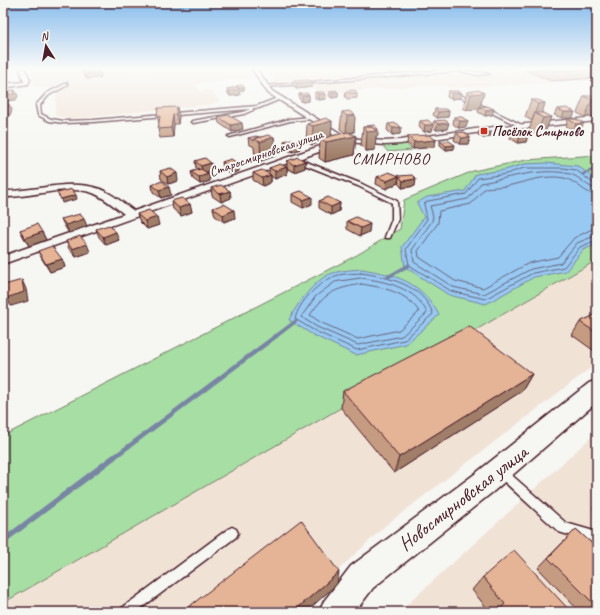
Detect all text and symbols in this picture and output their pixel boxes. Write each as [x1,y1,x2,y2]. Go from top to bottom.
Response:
north arrow [26,26,66,66]
text: N [39,28,51,44]
place label: Посёлок Смирново [492,123,584,140]
street label: Старосмирновская улица [207,125,326,180]
marker: Посёлок Смирново [479,126,489,136]
district label: СМИРНОВО [352,149,431,169]
street label: Новосмирновская улица [393,439,534,556]

